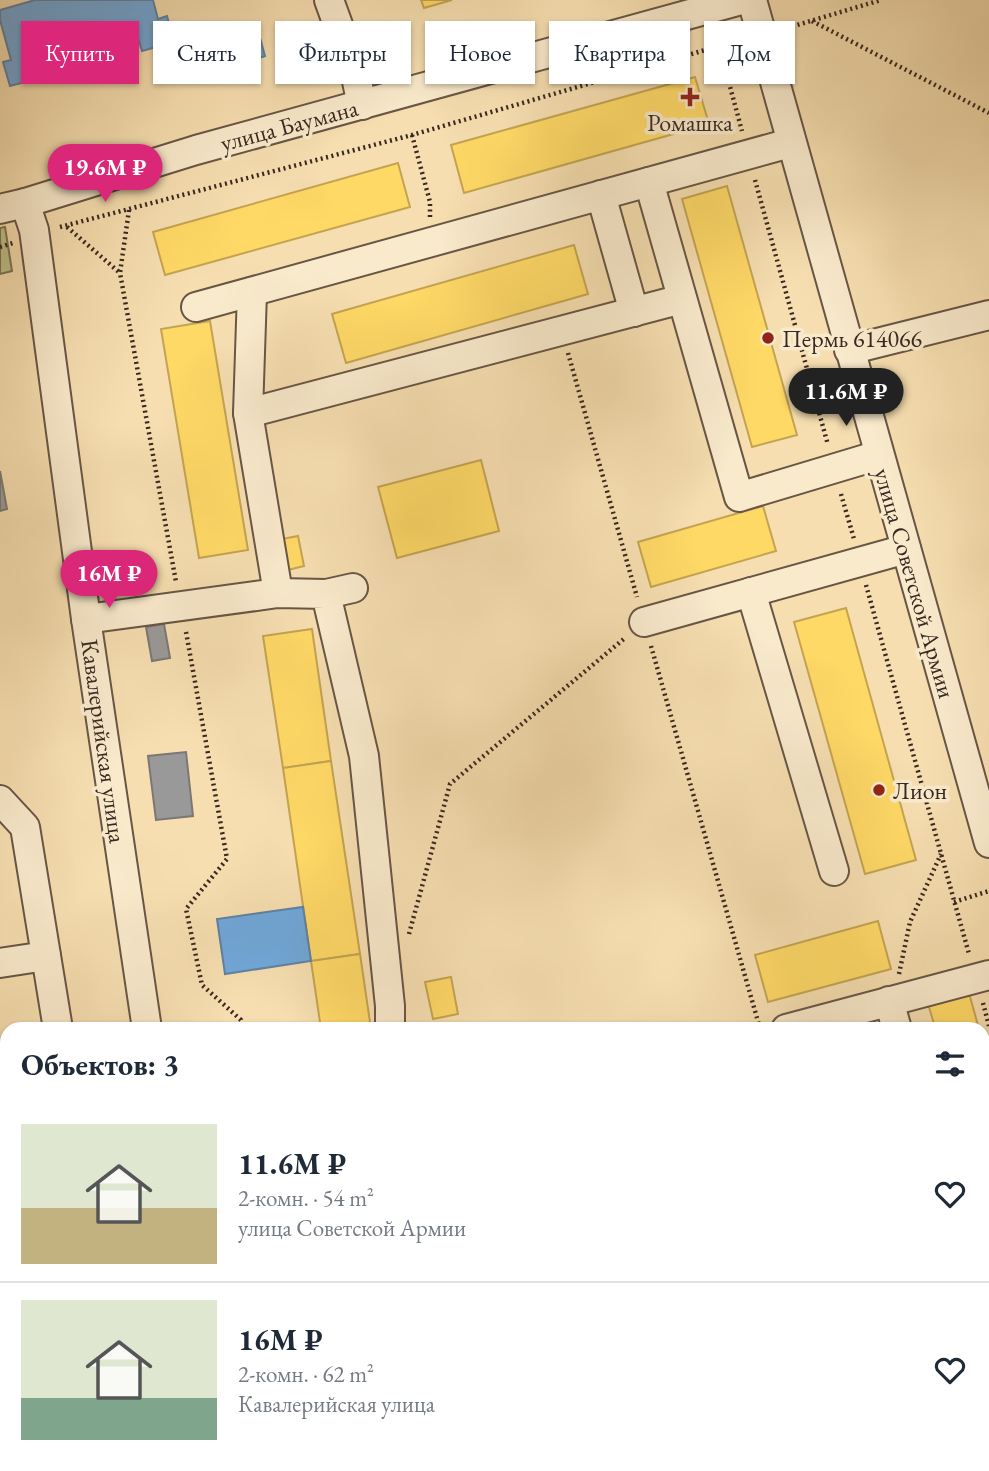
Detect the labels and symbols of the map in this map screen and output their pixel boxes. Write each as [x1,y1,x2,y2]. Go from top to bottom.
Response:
marker: Ромашка [682,89,698,105]
street label: улица Баумана [217,92,362,158]
place label: Ромашка [647,107,733,138]
pin: 19.6M ₽ [40,144,170,204]
place label: Пермь 614066 [782,323,922,354]
marker: Пермь 614066 [760,330,776,346]
pin: 11.6M ₽ [781,368,911,428]
street label: улица Советской Армии [867,464,963,702]
pin: 16M ₽ [60,550,158,610]
street label: Кавалерийская улица [74,637,134,845]
place label: Лион [893,775,947,806]
marker: Лион [871,782,887,798]

